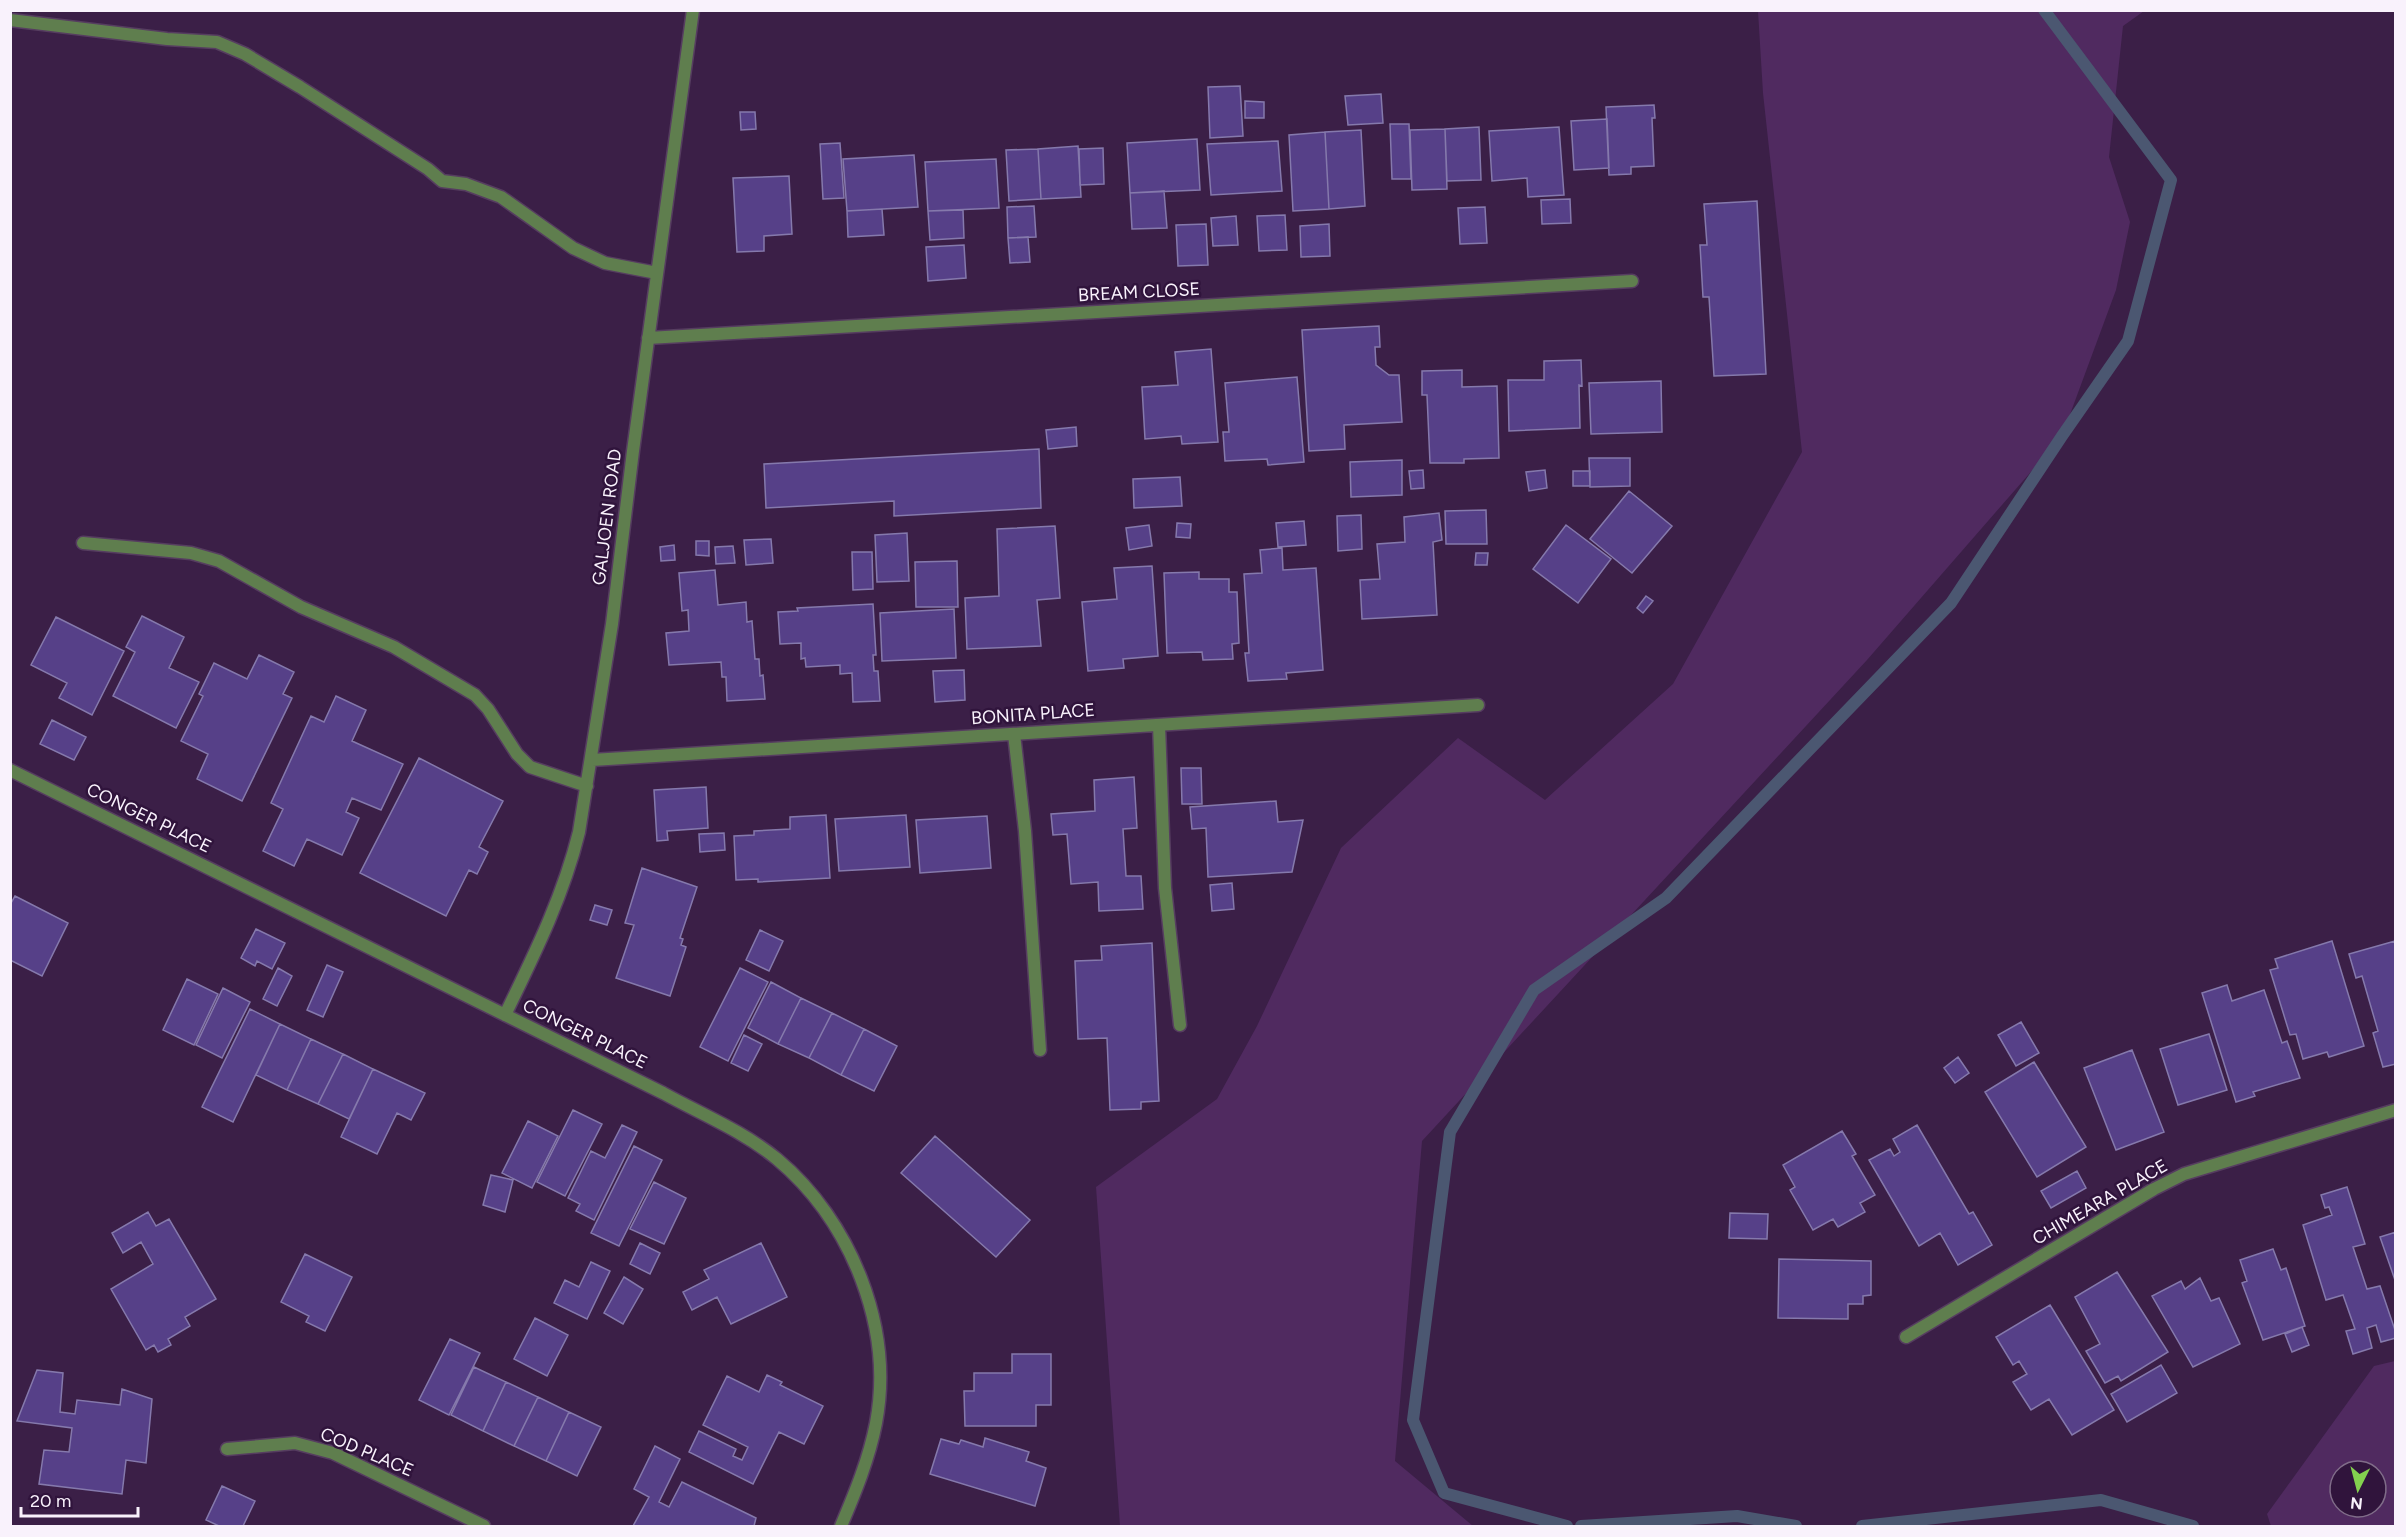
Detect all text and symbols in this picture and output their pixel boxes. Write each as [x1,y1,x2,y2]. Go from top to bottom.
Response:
street label: BREAM CLOSE [1077,278,1201,306]
street label: GALJOEN ROAD [588,448,626,586]
street label: BONITA PLACE [970,699,1096,729]
street label: CONGER PLACE [83,778,215,858]
street label: CONGER PLACE [519,994,651,1074]
street label: CHIMEARA PLACE [2028,1154,2172,1250]
street label: COD PLACE [317,1423,417,1481]
north arrow [2328,1459,2388,1519]
scale bar [21,1480,138,1518]
text: 20 m [30,1490,71,1512]
text: N [2349,1493,2364,1514]

